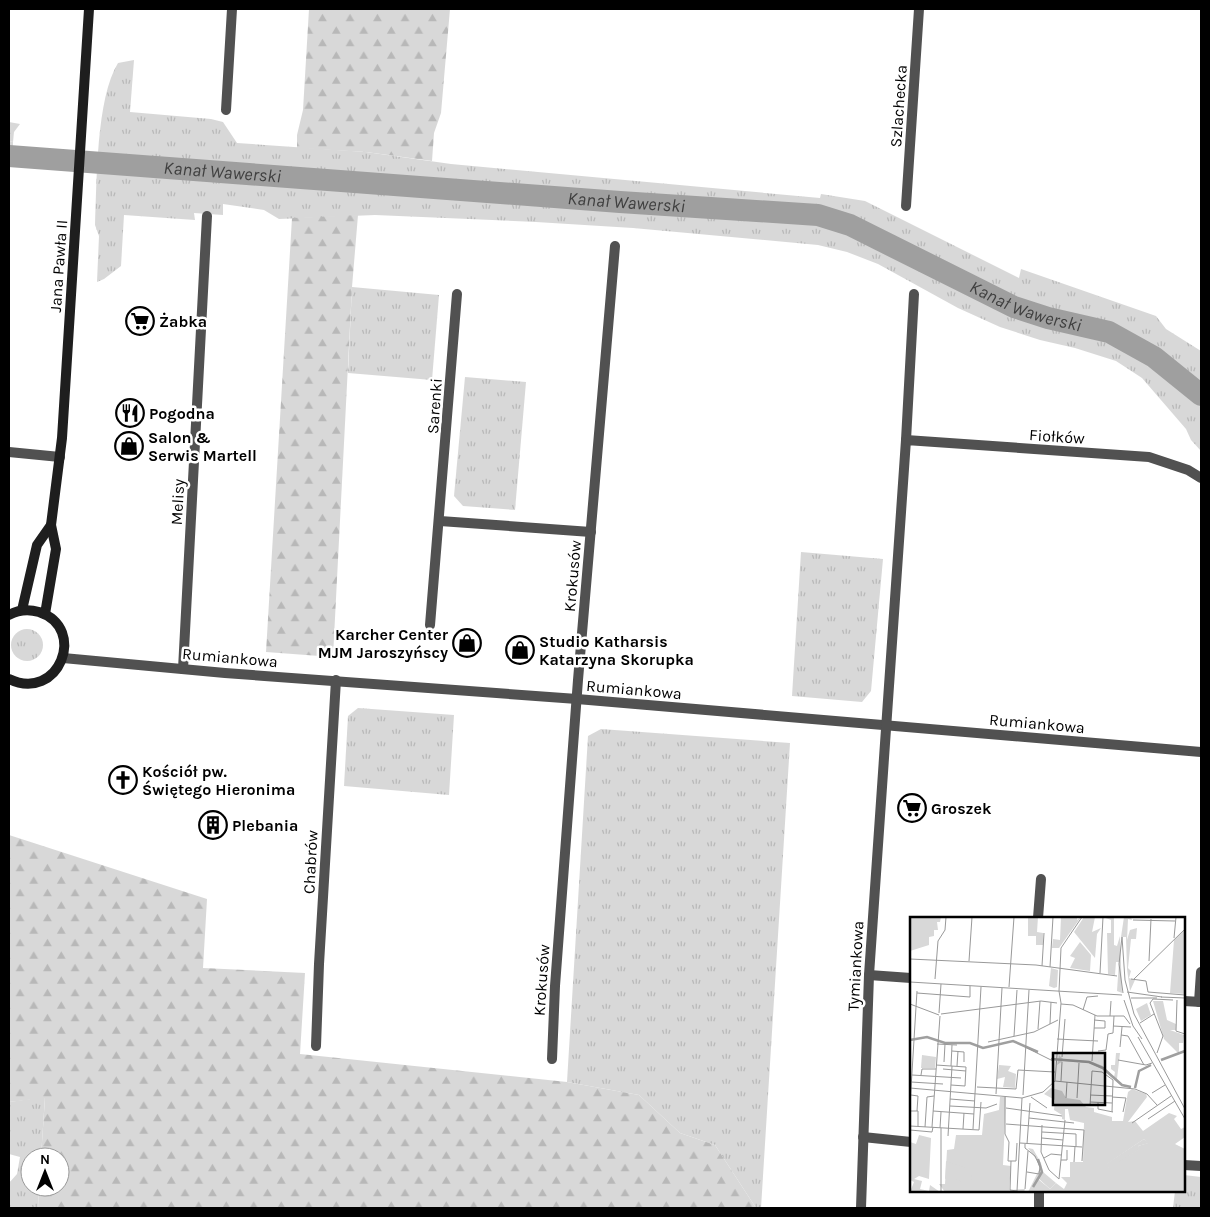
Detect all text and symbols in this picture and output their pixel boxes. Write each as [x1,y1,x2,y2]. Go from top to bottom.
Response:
street label: Szlachecka [886,64,911,148]
water label: Kanał Wawerski [163,157,282,187]
water label: Kanał Wawerski [567,187,686,217]
street label: Jana Pawła II [46,219,71,313]
water label: Kanał Wawerski [966,276,1084,336]
supermarket icon: Żabka [125,306,155,336]
place label: Żabka [159,312,207,331]
street label: Sarenki [423,377,446,435]
restaurant icon: Pogodna [115,398,145,428]
place label: Pogodna [149,404,215,423]
street label: Fiołków [1029,425,1086,448]
place label: Salon & Serwis Martell [148,428,257,465]
shop icon: Salon & Serwis Martell [114,431,144,461]
street label: Melisy [167,478,188,526]
street label: Krokusów [560,539,585,613]
place label: Karcher Center MJM Jaroszyńscy [318,625,449,662]
shop icon: Karcher Center MJM Jaroszyńscy [452,628,482,658]
place label: Studio Katharsis Katarzyna Skorupka [539,632,694,669]
shop icon: Studio Katharsis Katarzyna Skorupka [505,635,535,665]
street label: Rumiankowa [181,644,279,671]
street label: Rumiankowa [585,676,683,703]
street label: Rumiankowa [988,710,1086,737]
place label: Kościół pw. Świętego Hieronima [142,762,295,799]
church icon: Kościół pw. Świętego Hieronima [108,765,138,795]
supermarket icon: Groszek [897,793,927,823]
place label: Groszek [931,799,992,818]
building icon: Plebania [198,810,228,840]
place label: Plebania [232,816,298,835]
street label: Chabrów [299,829,322,894]
inset map [910,917,1185,1192]
street label: Tymiankowa [844,920,867,1012]
street label: Krokusów [530,943,554,1016]
north arrow [20,1147,70,1197]
text: N [40,1151,50,1168]

